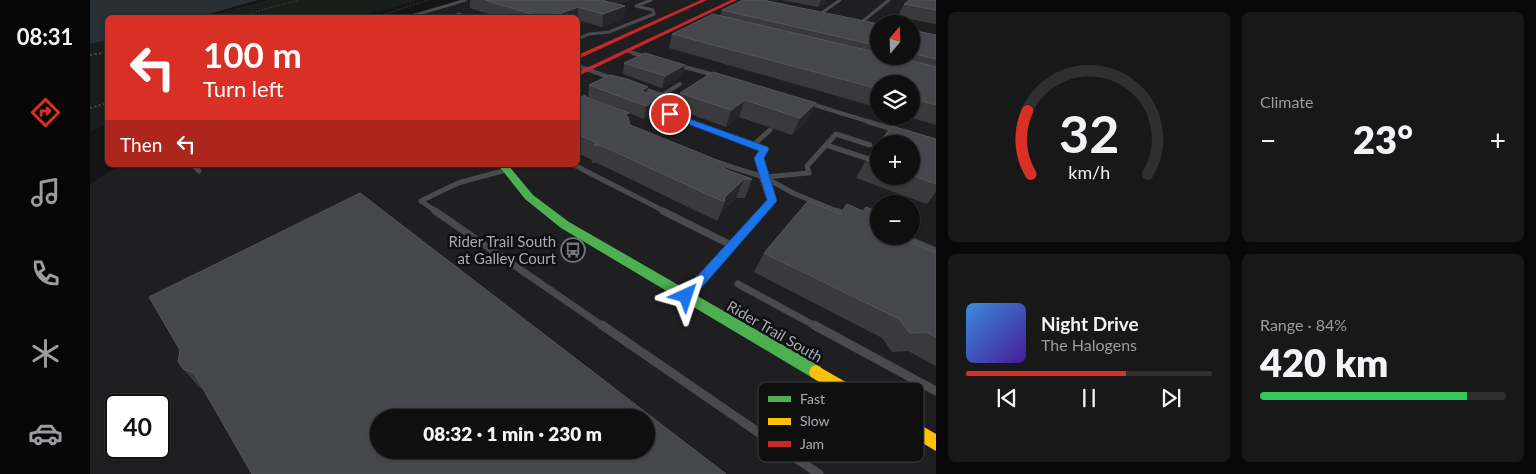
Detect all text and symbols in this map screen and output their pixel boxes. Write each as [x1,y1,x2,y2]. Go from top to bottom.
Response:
north arrow [870,15,920,65]
map controls [870,15,920,245]
text: 08:31 [17,23,73,50]
text: 100 m [203,33,302,75]
icon: left [120,35,185,100]
text: Turn left [203,75,284,102]
button: layers [870,75,920,125]
text: Climate [1260,92,1313,111]
pin [649,93,691,135]
icon: directions [28,95,63,130]
icon: arrive [656,100,684,128]
text: 32 [1059,102,1119,164]
text: 23° [1353,116,1413,162]
text: − [1260,123,1276,157]
text: + [1490,123,1506,157]
icon: left [172,130,200,158]
text: Then [120,133,162,156]
button: + [870,135,920,185]
text: km/h [1068,161,1110,183]
icon: music [28,175,63,210]
button: − [870,195,920,245]
place label: Rider Trail South at Galley Court [449,232,557,267]
bus stop icon: Rider Trail South at Galley Court [560,237,586,263]
icon: phone [28,256,63,291]
position arrow [659,269,711,321]
street label: Rider Trail South [724,296,826,366]
text: Night Drive [1041,312,1139,335]
text: Range · 84% [1260,315,1347,334]
text: The Halogens [1041,335,1137,354]
icon: climate [28,336,63,371]
text: 420 km [1260,339,1388,385]
legend [758,382,924,462]
icon: previous [993,384,1021,412]
icon: pause [1075,384,1103,412]
icon: next [1157,384,1185,412]
text: Fast [800,390,825,407]
speed limit sign: 40 [105,394,170,459]
text: Slow [800,412,830,429]
icon: car [28,416,63,451]
text: 08:32 · 1 min · 230 m [423,422,602,445]
text: Jam [800,435,824,452]

